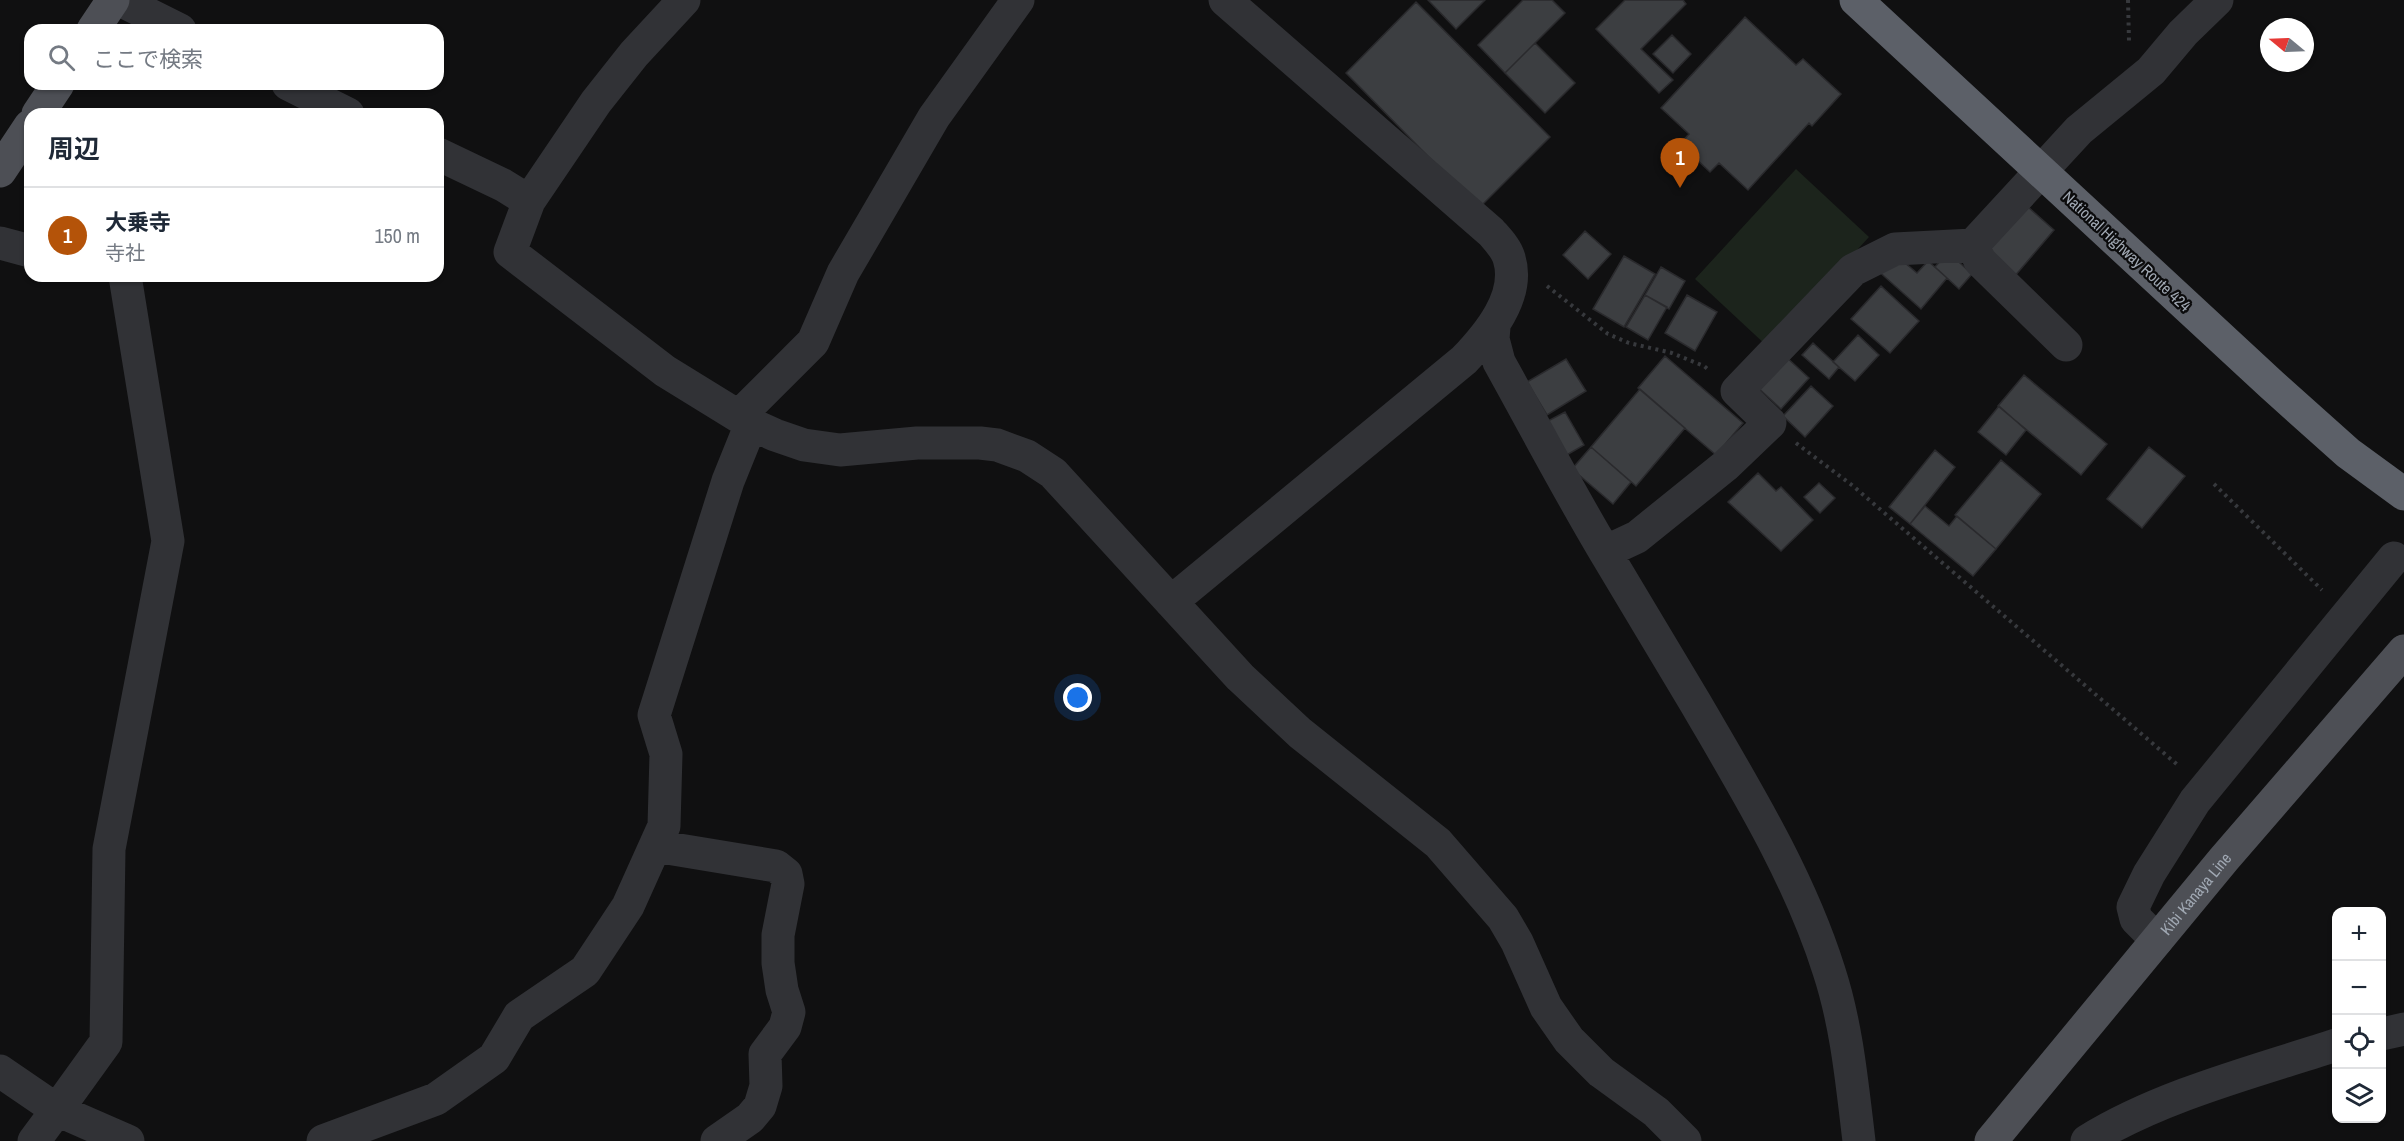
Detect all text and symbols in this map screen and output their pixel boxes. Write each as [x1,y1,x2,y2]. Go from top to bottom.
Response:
north arrow [2260,18,2314,72]
search box [24,24,444,90]
icon: search [45,41,78,74]
text: ここで検索 [93,44,203,74]
text: 周辺 [48,131,100,166]
pin: 1 [1660,138,1700,188]
street label: National Highway Route 424 [2058,186,2196,316]
text: 大乗寺 [105,207,171,237]
text: 1 [63,222,72,249]
text: 150 m [374,222,420,249]
text: 寺社 [105,239,145,266]
your location [1063,683,1092,712]
street label: Kibi Kanaya Line [2155,848,2236,939]
map controls [2332,907,2386,1123]
button: + [2332,907,2386,961]
button: − [2332,961,2386,1015]
button: locate [2332,1015,2386,1069]
button: layers [2332,1069,2386,1123]

